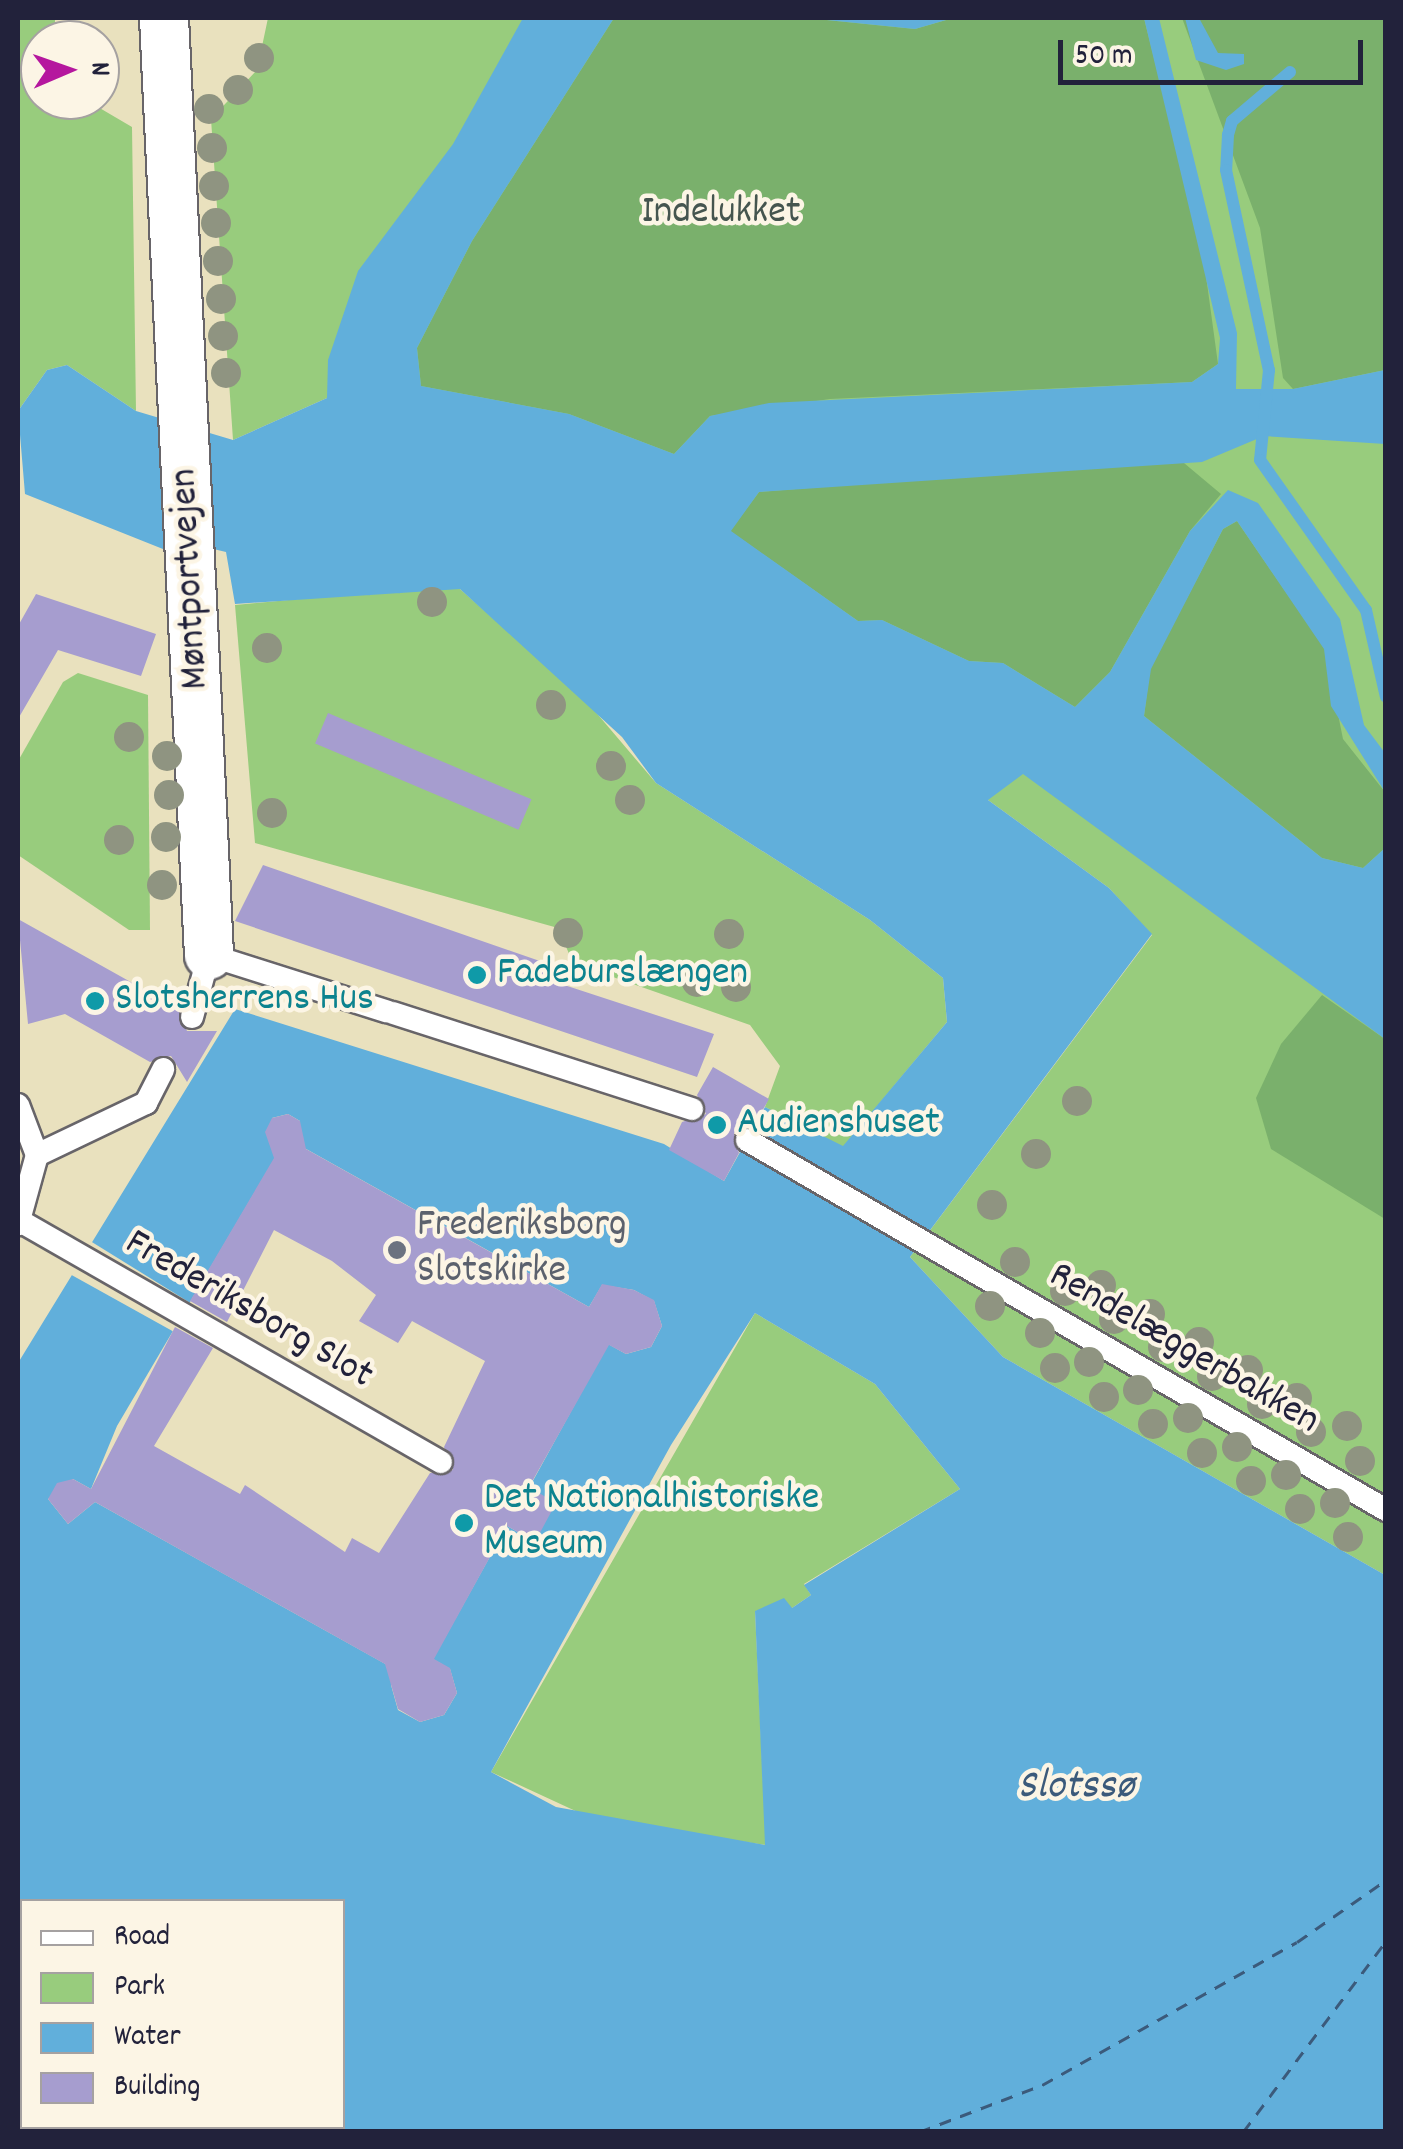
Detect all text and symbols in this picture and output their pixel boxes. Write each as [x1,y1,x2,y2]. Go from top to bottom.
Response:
north arrow [20,20,120,120]
scale bar [1063,20,1368,82]
text: 50 m [1075,36,1133,79]
text: N [78,61,118,77]
park label: Indelukket [641,190,801,238]
street label: Møntportvejen [162,467,222,691]
place label: Fadeburslængen [497,951,748,999]
marker: Fadeburslængen [466,964,488,986]
place label: Slotsherrens Hus [115,977,374,1025]
marker: Slotsherrens Hus [84,990,106,1012]
place label: Audienshuset [737,1101,940,1149]
marker: Audienshuset [706,1114,728,1136]
place label: Frederiksborg Slotskirke [417,1203,627,1297]
street label: Frederiksborg Slot [115,1221,381,1401]
marker: Frederiksborg Slotskirke [386,1239,408,1261]
street label: Rendelæggerbakken [1039,1253,1327,1447]
place label: Det Nationalhistoriske Museum [484,1476,819,1570]
marker: Det Nationalhistoriske Museum [453,1512,475,1534]
water label: Slotssø [1018,1763,1134,1813]
legend [20,1899,345,2129]
text: Road [114,1917,170,1960]
text: Park [114,1967,165,2010]
text: Water [114,2017,181,2060]
text: Building [114,2067,200,2110]

